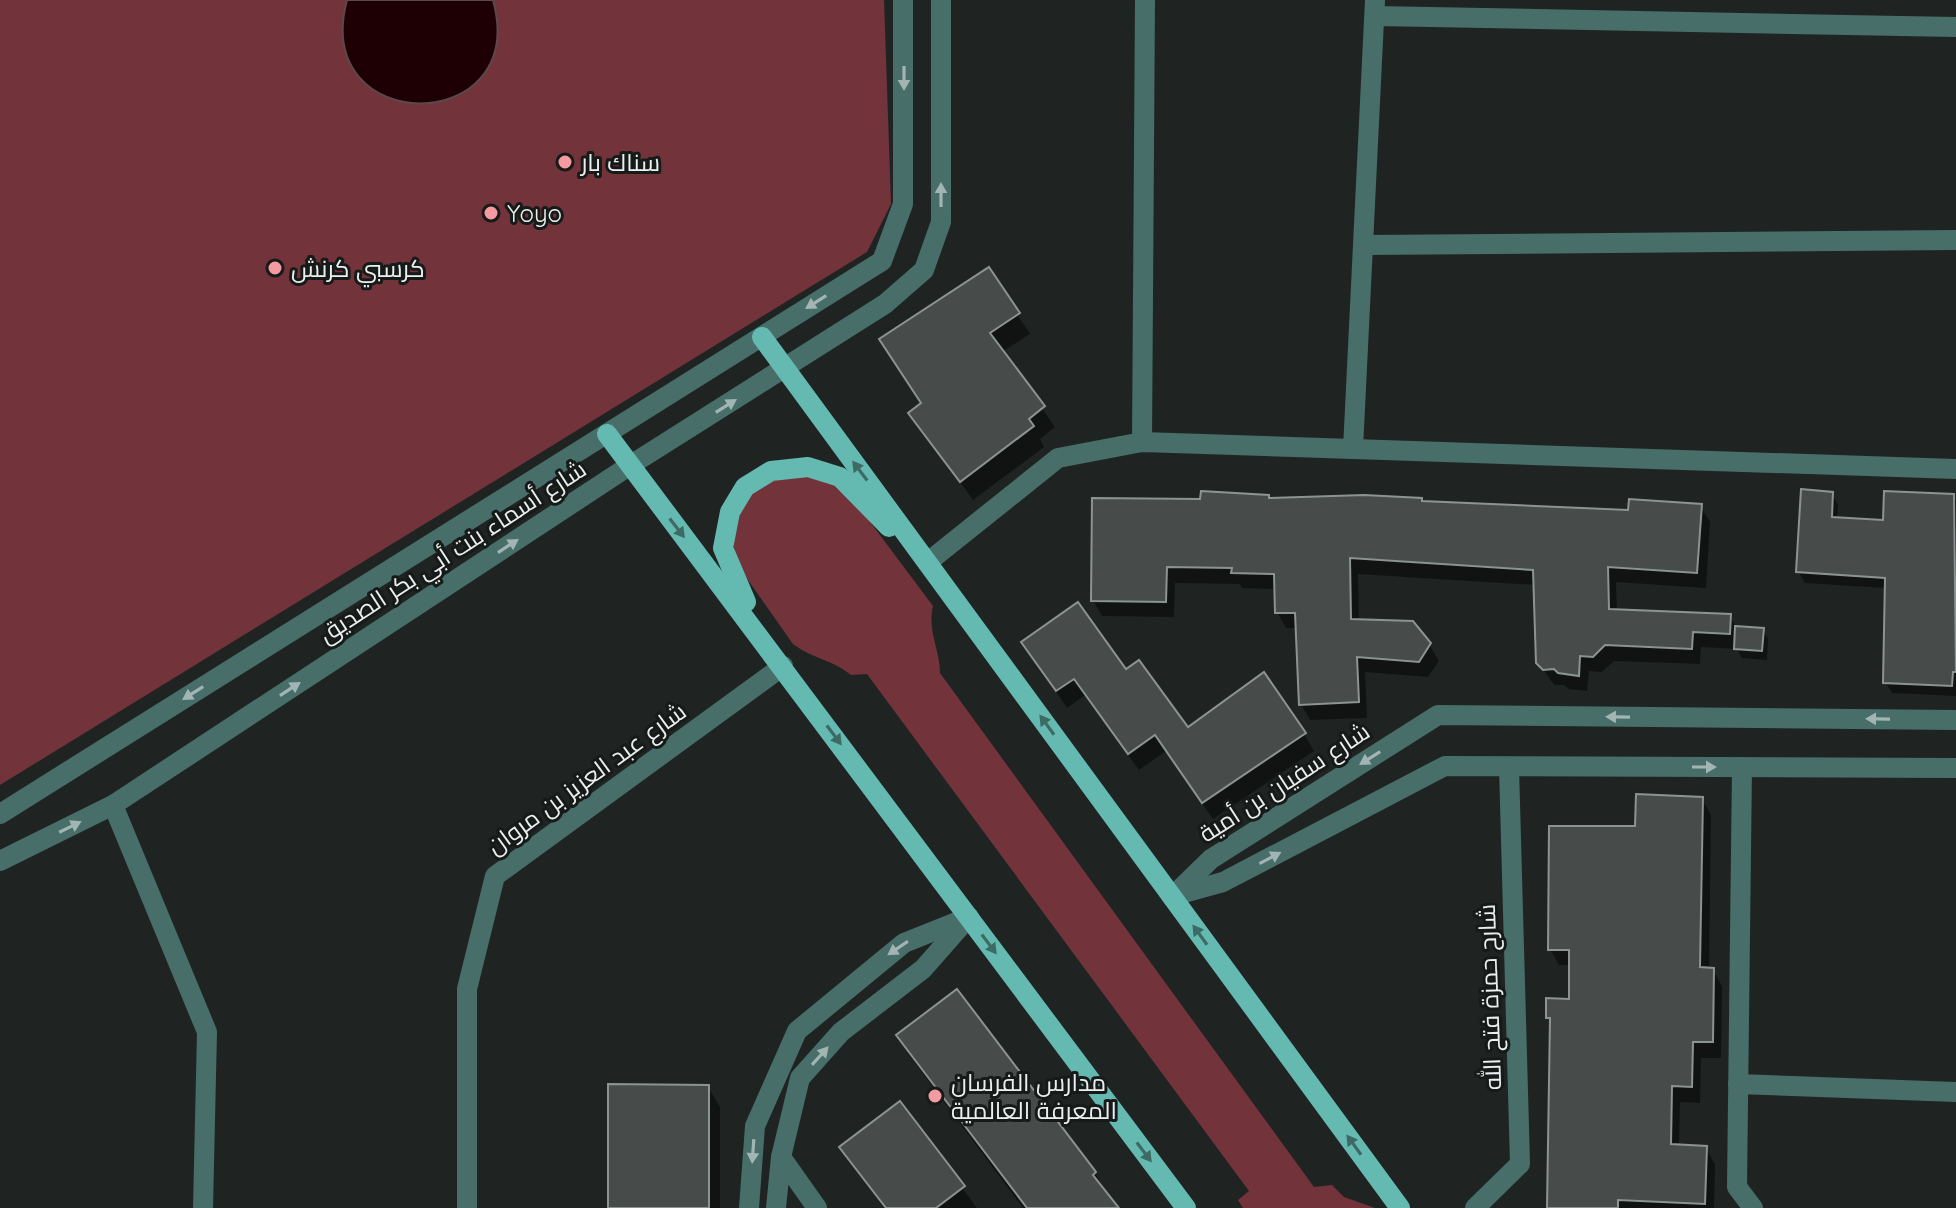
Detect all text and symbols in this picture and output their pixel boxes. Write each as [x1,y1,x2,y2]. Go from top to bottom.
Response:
one-way arrow [897,66,910,91]
place label: سناك بار [579,147,660,177]
marker: سناك بار [556,153,574,171]
one-way arrow [935,182,947,207]
place label: Yoyo [507,198,562,228]
marker: Yoyo [482,204,500,222]
place label: كرسبي كرنش [291,253,425,288]
marker: كرسبي كرنش [266,259,284,277]
one-way arrow [805,295,827,309]
one-way arrow [715,399,737,413]
street label: شارع أسماء بنت أبي بكر الصديق [313,453,594,653]
one-way arrow [852,461,868,481]
one-way arrow [668,518,684,538]
one-way arrow [497,539,518,554]
one-way arrow [280,682,301,697]
one-way arrow [182,686,204,700]
street label: شارع عبد العزيز بن مروان [480,696,693,862]
one-way arrow [1605,711,1630,723]
one-way arrow [1865,713,1890,725]
one-way arrow [1040,715,1055,736]
street label: شارع سفيان بن أمية [1193,716,1376,850]
one-way arrow [826,725,842,745]
one-way arrow [1360,750,1381,765]
one-way arrow [1692,761,1717,773]
one-way arrow [59,820,82,833]
one-way arrow [1259,851,1281,865]
street label: شارح حمزة فتح الله [1471,903,1509,1090]
one-way arrow [1193,925,1209,946]
one-way arrow [981,933,997,954]
one-way arrow [888,940,909,955]
one-way arrow [810,1047,828,1066]
place label: مدارس الفرسان المعرفة العالمية [951,1067,1117,1125]
marker: مدارس الفرسان المعرفة العالمية [926,1087,944,1105]
one-way arrow [1346,1134,1362,1156]
one-way arrow [746,1139,759,1164]
one-way arrow [1136,1142,1152,1163]

